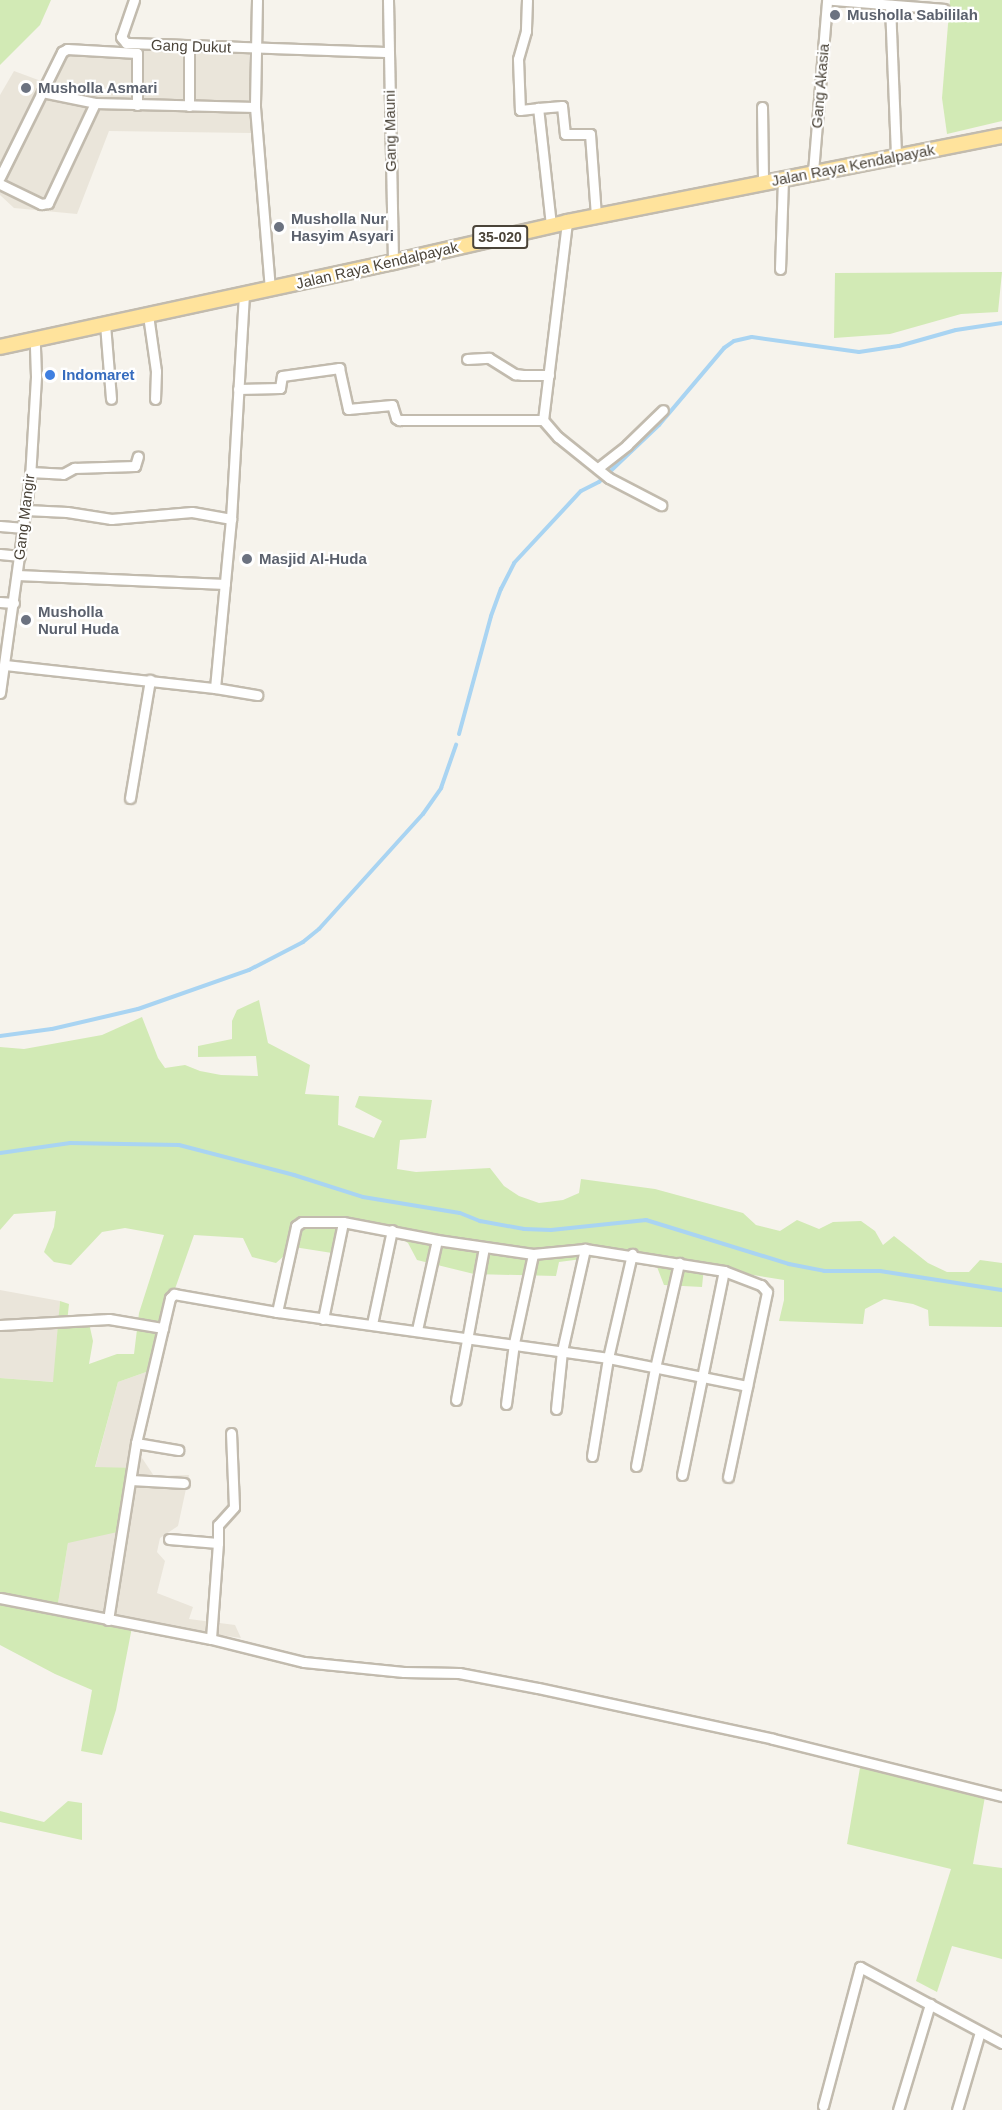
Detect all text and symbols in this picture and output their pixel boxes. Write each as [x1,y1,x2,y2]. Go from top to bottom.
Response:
place label: Musholla Sabililah [847,6,978,24]
marker: Musholla Sabililah [828,8,842,22]
street label: Gang Dukut [151,36,231,56]
street label: Gang Akasia [807,42,833,130]
place label: Musholla Asmari [38,79,158,97]
marker: Musholla Asmari [19,81,33,95]
street label: Gang Mauni [380,90,400,172]
street label: Jalan Raya Kendalpayak [770,140,936,190]
place label: Musholla Nur Hasyim Asyari [291,209,394,244]
marker: Musholla Nur Hasyim Asyari [272,220,286,234]
road number: 35-020 [472,226,528,248]
street label: Jalan Raya Kendalpayak [294,238,460,292]
place label: Indomaret [62,366,135,384]
marker: Indomaret [43,368,57,382]
street label: Gang Mangir [10,473,38,561]
place label: Masjid Al-Huda [259,550,367,568]
marker: Masjid Al-Huda [240,552,254,566]
place label: Musholla Nurul Huda [38,602,119,637]
marker: Musholla Nurul Huda [19,613,33,627]

